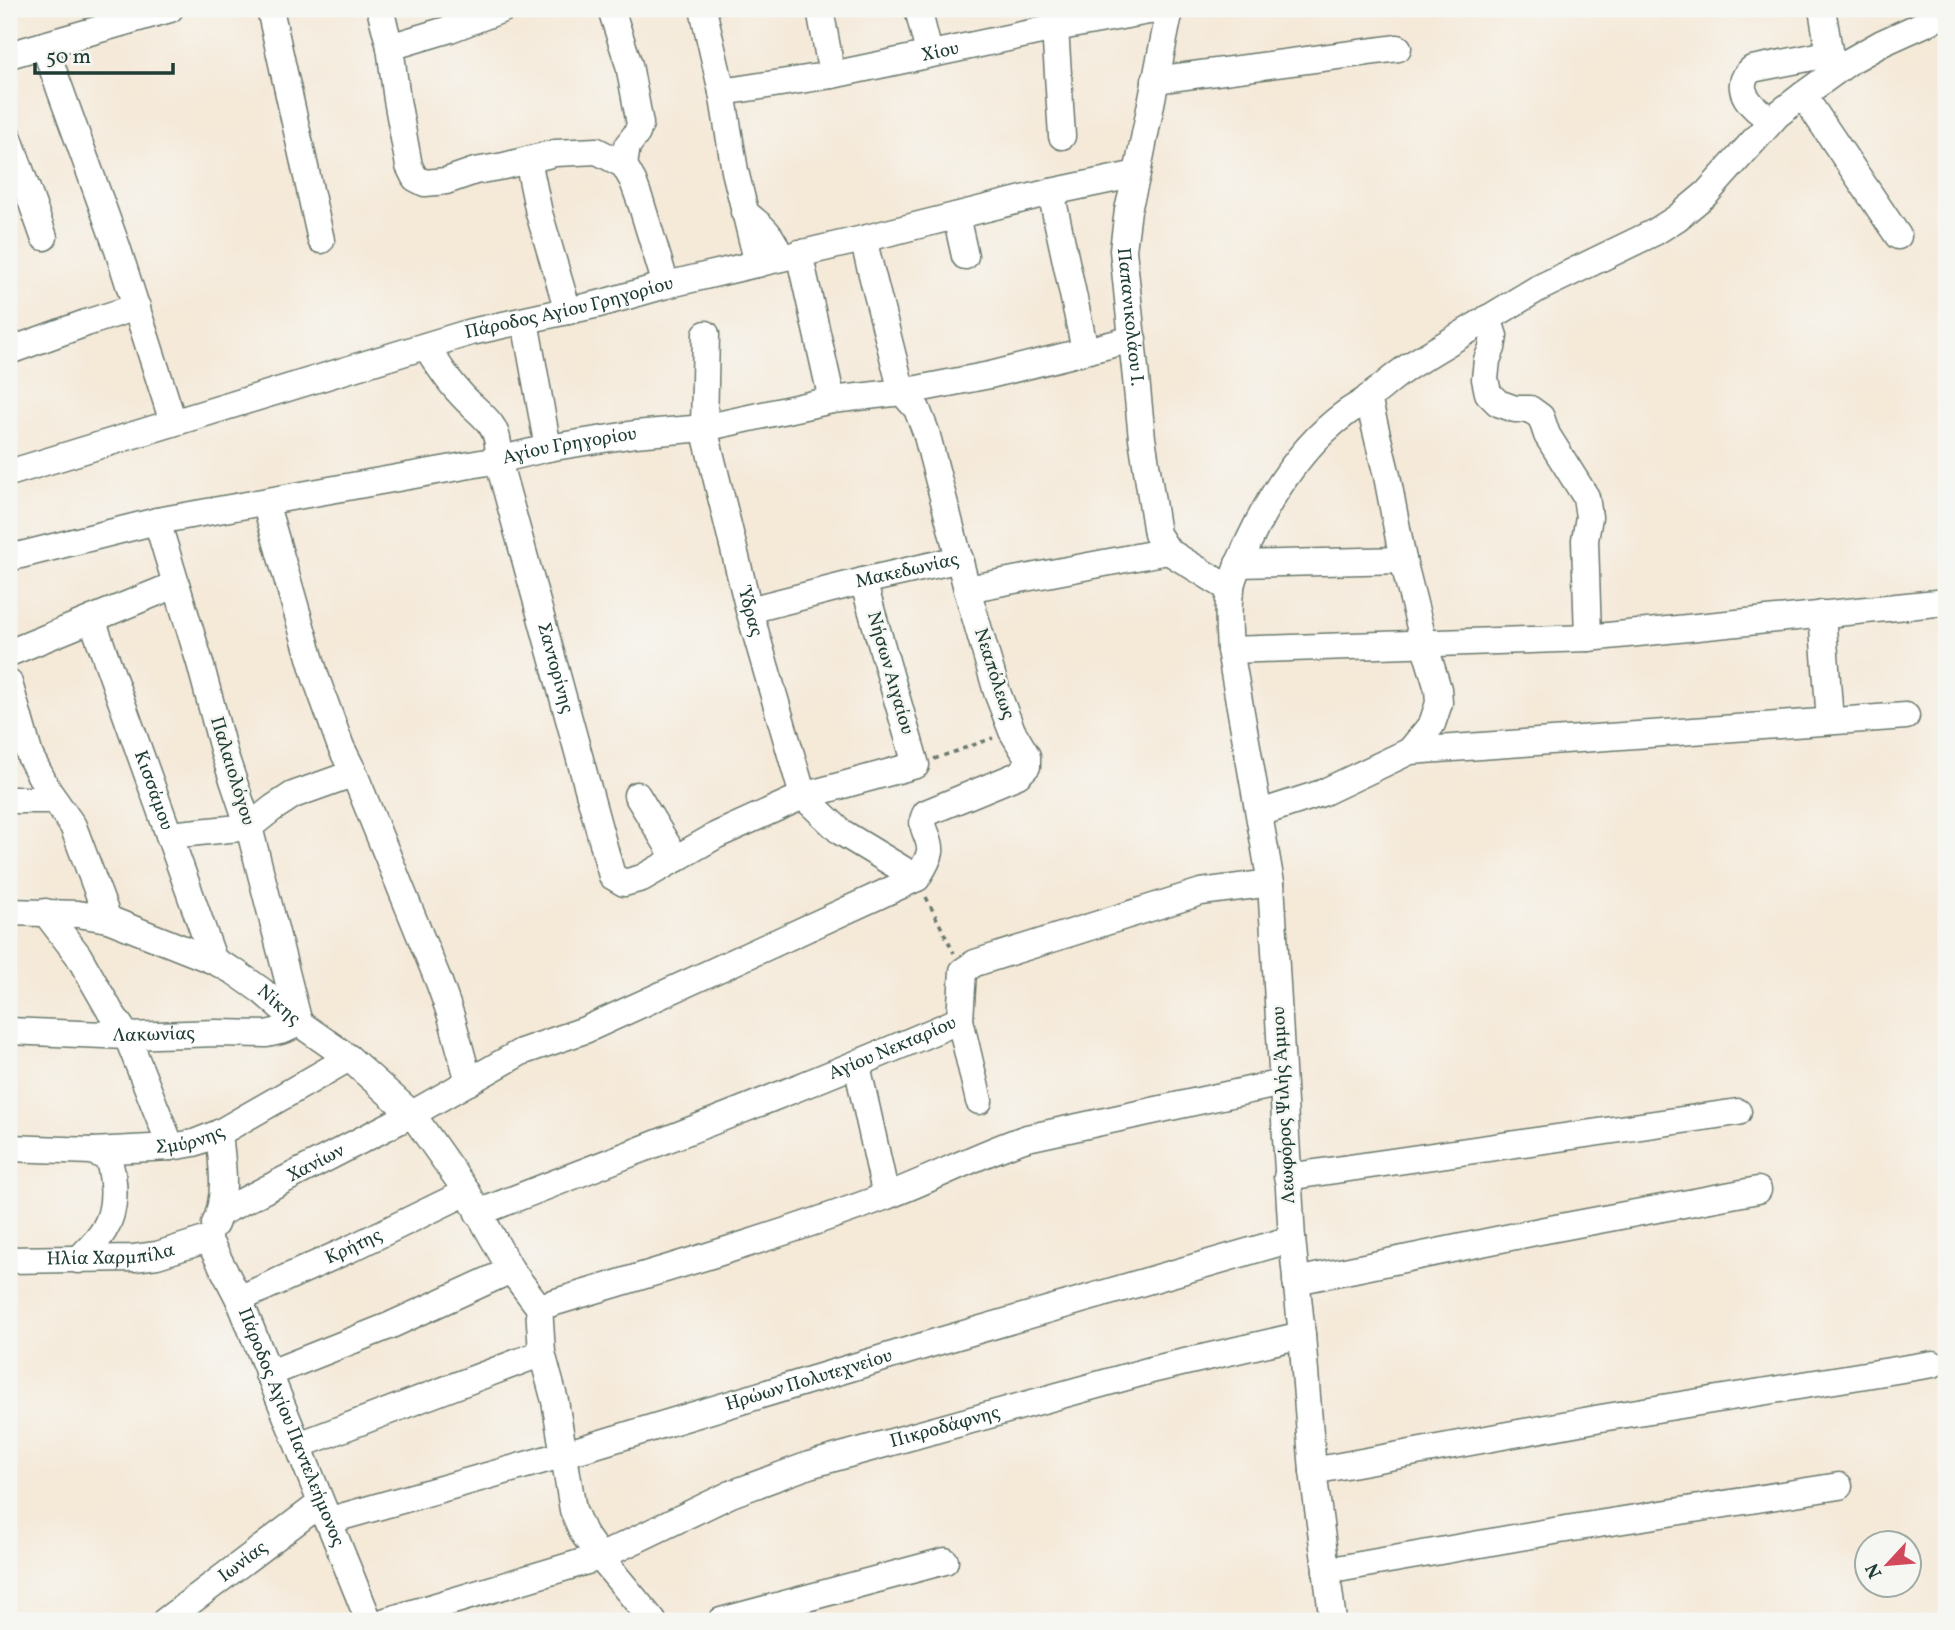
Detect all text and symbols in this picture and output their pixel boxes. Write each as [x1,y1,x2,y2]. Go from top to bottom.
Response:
scale bar [35,32,173,76]
street label: Χίου [919,36,961,69]
text: 50 m [46,43,91,72]
street label: Παπανικολάου Ι. [1110,246,1150,388]
street label: Πάροδος Αγίου Γρηγορίου [462,271,676,346]
street label: Αγίου Γρηγορίου [500,421,639,471]
street label: Μακεδωνίας [853,547,961,595]
street label: Ύδρας [730,582,769,640]
street label: Νήσων Αιγαίου [860,608,920,738]
street label: Σαντορίνης [530,620,580,716]
street label: Νεαπόλεως [967,625,1021,723]
street label: Παλαιολόγου [203,713,261,829]
street label: Κισσάμου [127,747,179,834]
street label: Νίκης [251,979,306,1032]
street label: Λεωφόρος Ψιλής Άμμου [1266,1006,1302,1204]
street label: Αγίου Νεκταρίου [825,1010,961,1087]
street label: Λακωνίας [112,1021,195,1049]
street label: Σμύρνης [155,1119,229,1161]
street label: Χανίων [283,1138,349,1189]
street label: Κρήτης [321,1222,386,1271]
street label: Ηλία Χαρμπίλα [47,1237,179,1272]
street label: Πάροδος Αγίου Παντελεήμονος [231,1304,351,1551]
street label: Ηρώων Πολυτεχνείου [722,1343,896,1418]
street label: Πικροδάφνης [887,1400,1003,1455]
north arrow [1854,1528,1924,1598]
street label: Ιωνίας [213,1535,273,1589]
text: N [1860,1558,1889,1582]

